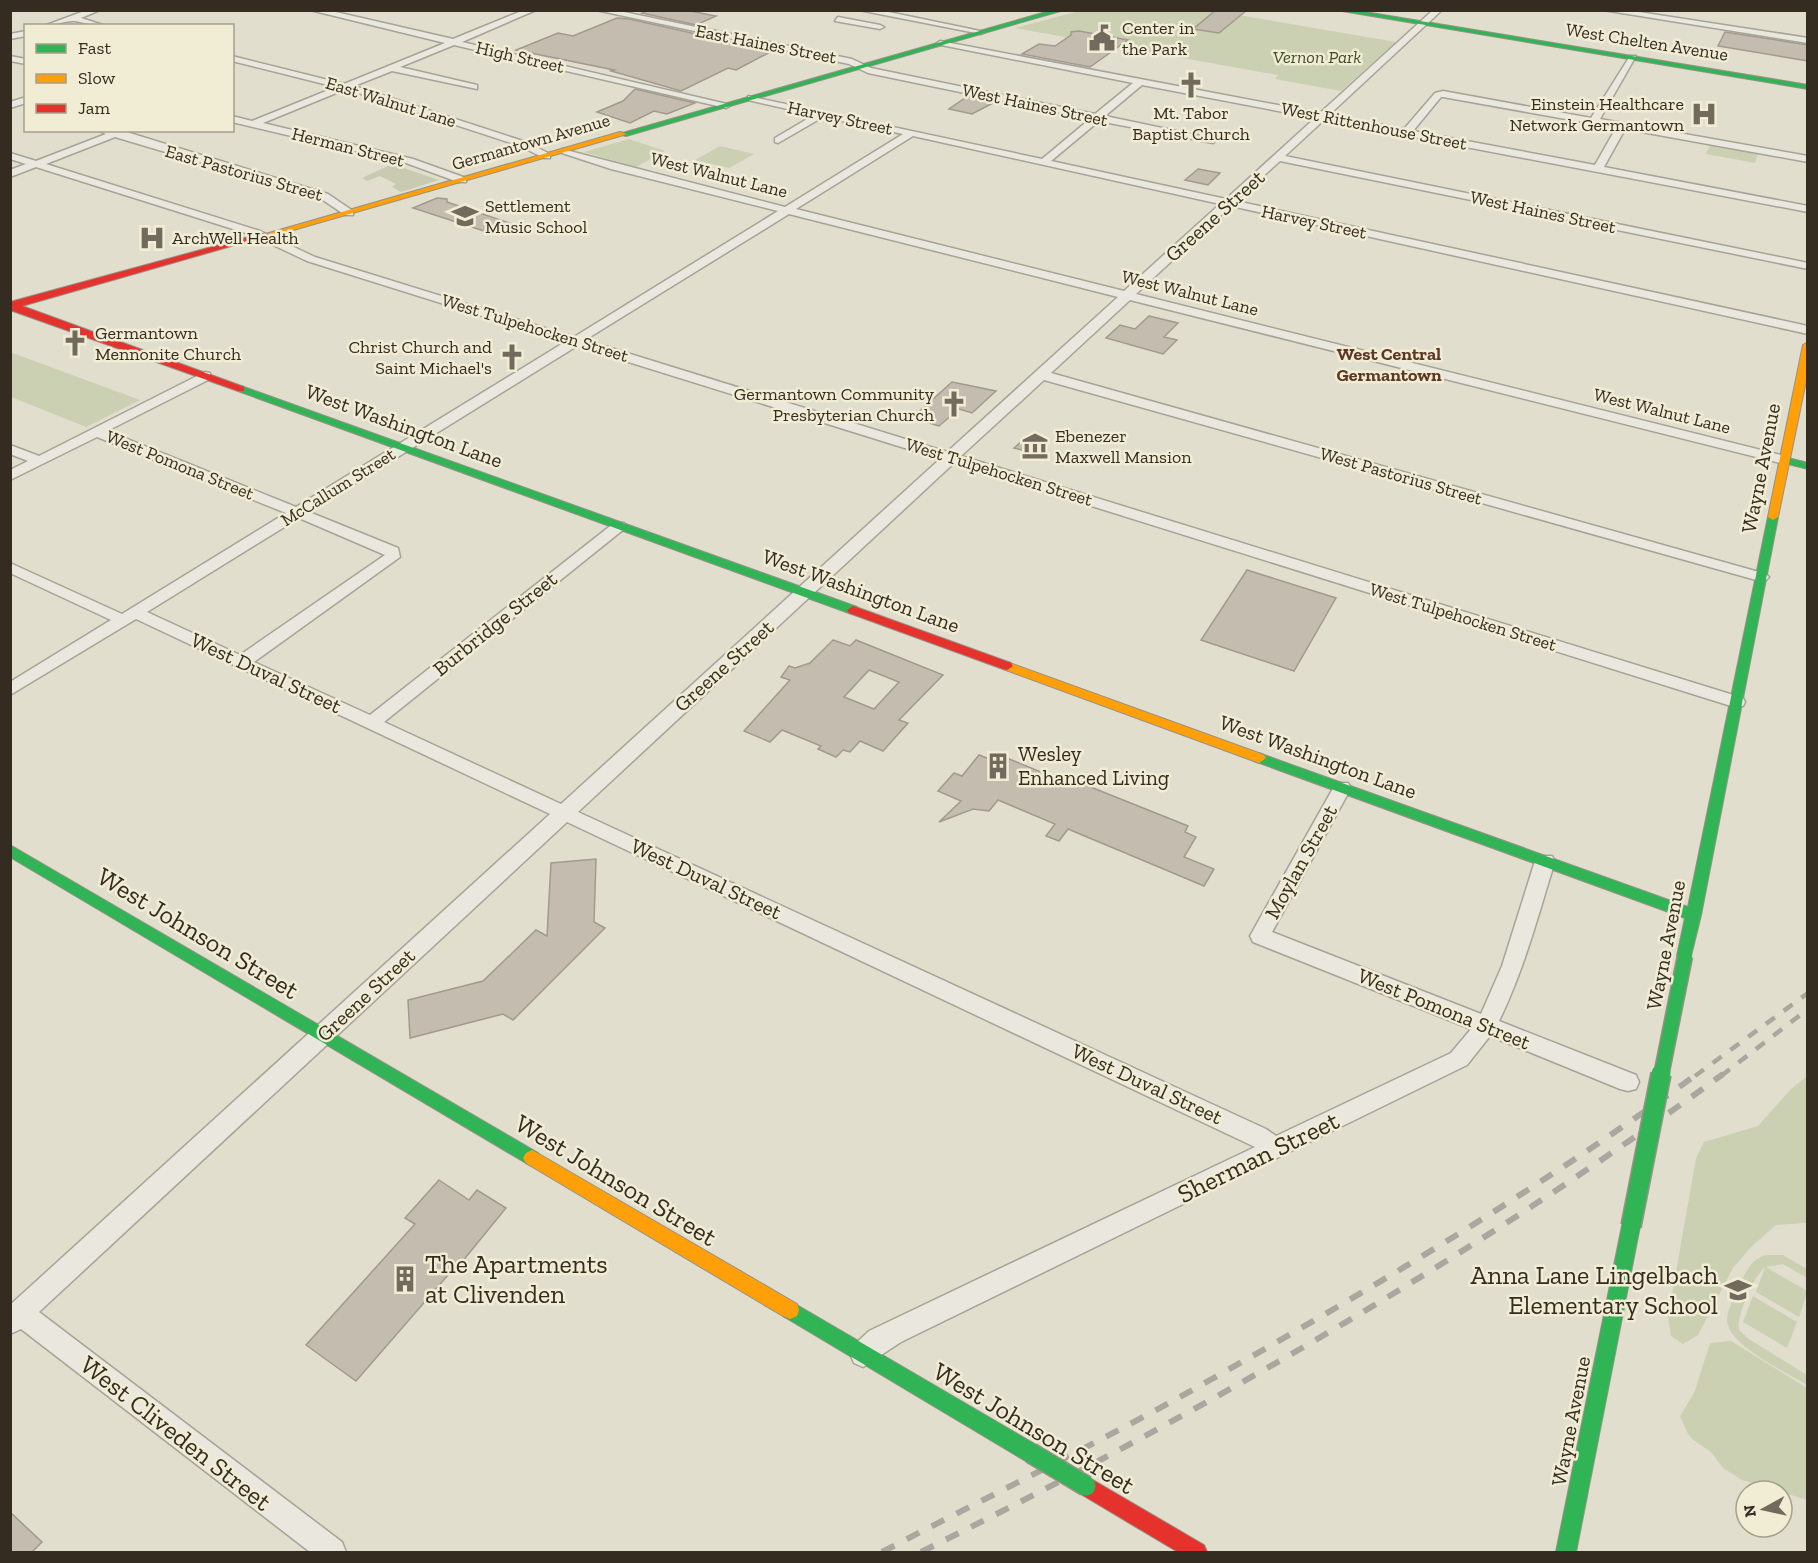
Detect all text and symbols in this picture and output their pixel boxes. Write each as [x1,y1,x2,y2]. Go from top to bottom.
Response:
place label: Center in the Park [1122,17,1195,60]
street label: West Chelten Avenue [1564,18,1730,66]
street label: East Haines Street [694,20,839,69]
public building icon: Center in the Park [1087,23,1117,53]
legend [24,24,234,132]
street label: High Street [474,36,567,78]
text: Fast [78,37,111,59]
park label: Vernon Park [1273,46,1361,68]
text: Slow [78,67,115,89]
church icon: Mt. Tabor Baptist Church [1176,70,1206,100]
street label: East Walnut Lane [323,72,459,132]
street label: West Haines Street [960,79,1110,131]
place label: Einstein Healthcare Network Germantown [1509,93,1685,136]
street label: Harvey Street [785,96,895,140]
text: Jam [78,97,110,119]
street label: West Rittenhouse Street [1279,97,1469,155]
hospital icon: Einstein Healthcare Network Germantown [1689,99,1719,129]
place label: Mt. Tabor Baptist Church [1132,102,1250,145]
street label: Germantown Avenue [449,109,613,175]
street label: Herman Street [289,122,407,172]
street label: East Pastorius Street [163,140,326,206]
street label: West Walnut Lane [648,147,790,203]
street label: Greene Street [1160,164,1270,267]
street label: West Haines Street [1468,186,1618,238]
place label: Settlement Music School [485,195,587,238]
street label: Harvey Street [1259,200,1369,244]
school or university icon: Settlement Music School [450,201,480,231]
hospital icon: ArchWell Health [137,223,167,253]
place label: ArchWell Health [172,227,299,249]
street label: West Walnut Lane [1119,265,1261,321]
street label: West Tulpehocken Street [439,289,631,367]
place label: Germantown Mennonite Church [95,322,241,365]
church icon: Germantown Mennonite Church [60,328,90,358]
place label: Christ Church and Saint Michael's [348,336,492,379]
church icon: Christ Church and Saint Michael's [497,342,527,372]
district label: West Central Germantown [1336,343,1442,386]
street label: West Washington Lane [302,378,506,473]
place label: Germantown Community Presbyterian Church [734,383,935,426]
street label: West Walnut Lane [1591,383,1733,439]
church icon: Germantown Community Presbyterian Church [939,389,969,419]
street label: Wayne Avenue [1736,401,1785,535]
street label: West Pomona Street [103,425,257,505]
place label: Ebenezer Maxwell Mansion [1055,425,1192,468]
museum icon: Ebenezer Maxwell Mansion [1020,431,1050,461]
street label: West Tulpehocken Street [903,433,1095,511]
street label: West Pastorius Street [1317,442,1485,510]
street label: McCallum Street [277,443,400,531]
street label: West Washington Lane [759,543,963,638]
street label: Burbridge Street [428,566,562,681]
street label: West Tulpehocken Street [1367,578,1559,656]
street label: Greene Street [669,614,779,717]
street label: West Duval Street [187,627,346,718]
street label: West Washington Lane [1216,709,1420,804]
place label: Wesley Enhanced Living [1018,741,1170,790]
building icon: Wesley Enhanced Living [983,751,1013,781]
street label: Moylan Street [1259,800,1342,923]
street label: West Duval Street [627,833,786,924]
street label: West Johnson Street [91,860,305,1006]
street label: Wayne Avenue [1641,878,1690,1012]
street label: Greene Street [311,943,420,1046]
street label: West Pomona Street [1354,963,1534,1055]
street label: West Duval Street [1068,1038,1227,1129]
street label: Sherman Street [1172,1104,1344,1210]
street label: West Johnson Street [509,1107,723,1253]
place label: The Apartments at Clivenden [425,1248,608,1310]
place label: Anna Lane Lingelbach Elementary School [1470,1259,1718,1321]
building icon: The Apartments at Clivenden [390,1264,420,1294]
school or university icon: Anna Lane Lingelbach Elementary School [1723,1275,1753,1305]
street label: West Cliveden Street [74,1348,278,1518]
street label: Wayne Avenue [1546,1354,1595,1488]
street label: West Johnson Street [927,1355,1141,1501]
north arrow [1734,1479,1794,1539]
text: N [1739,1504,1760,1518]

